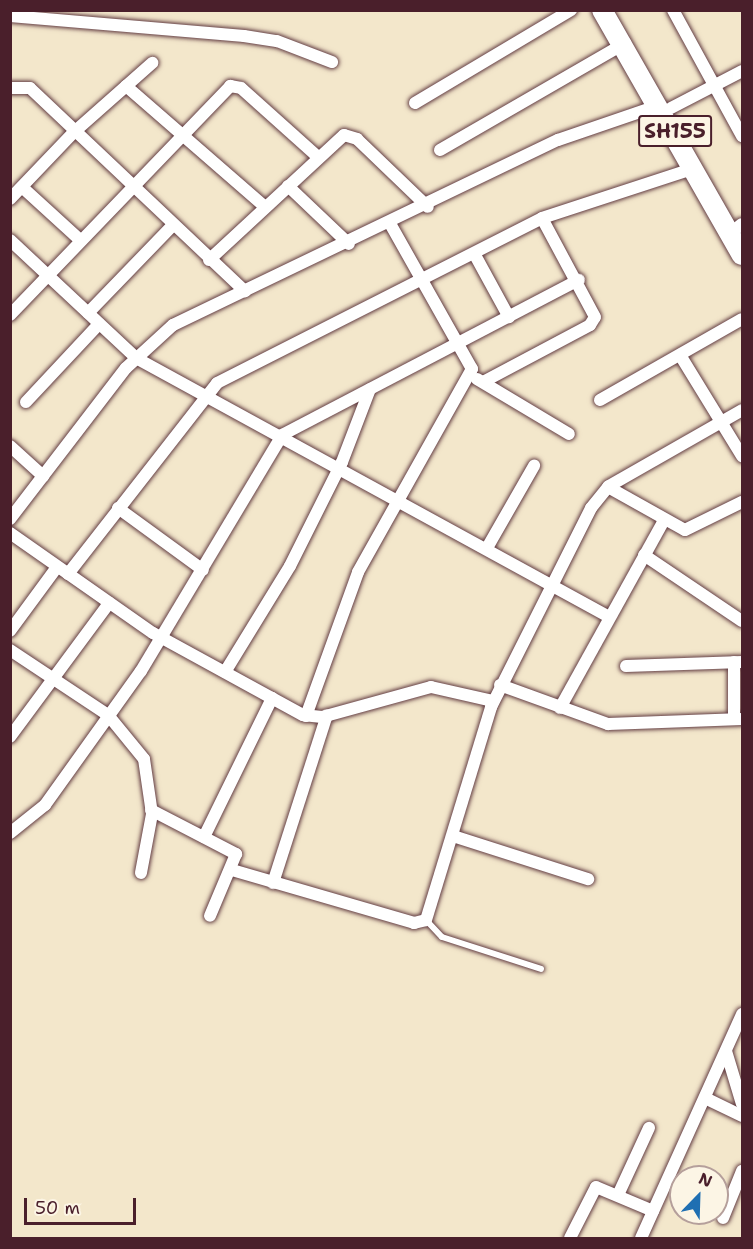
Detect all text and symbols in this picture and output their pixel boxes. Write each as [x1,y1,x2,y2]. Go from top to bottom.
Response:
road number: SH155 [638,113,712,149]
north arrow [669,1165,729,1225]
text: N [696,1168,715,1192]
scale bar [27,1186,140,1224]
text: 50 m [35,1196,80,1220]

